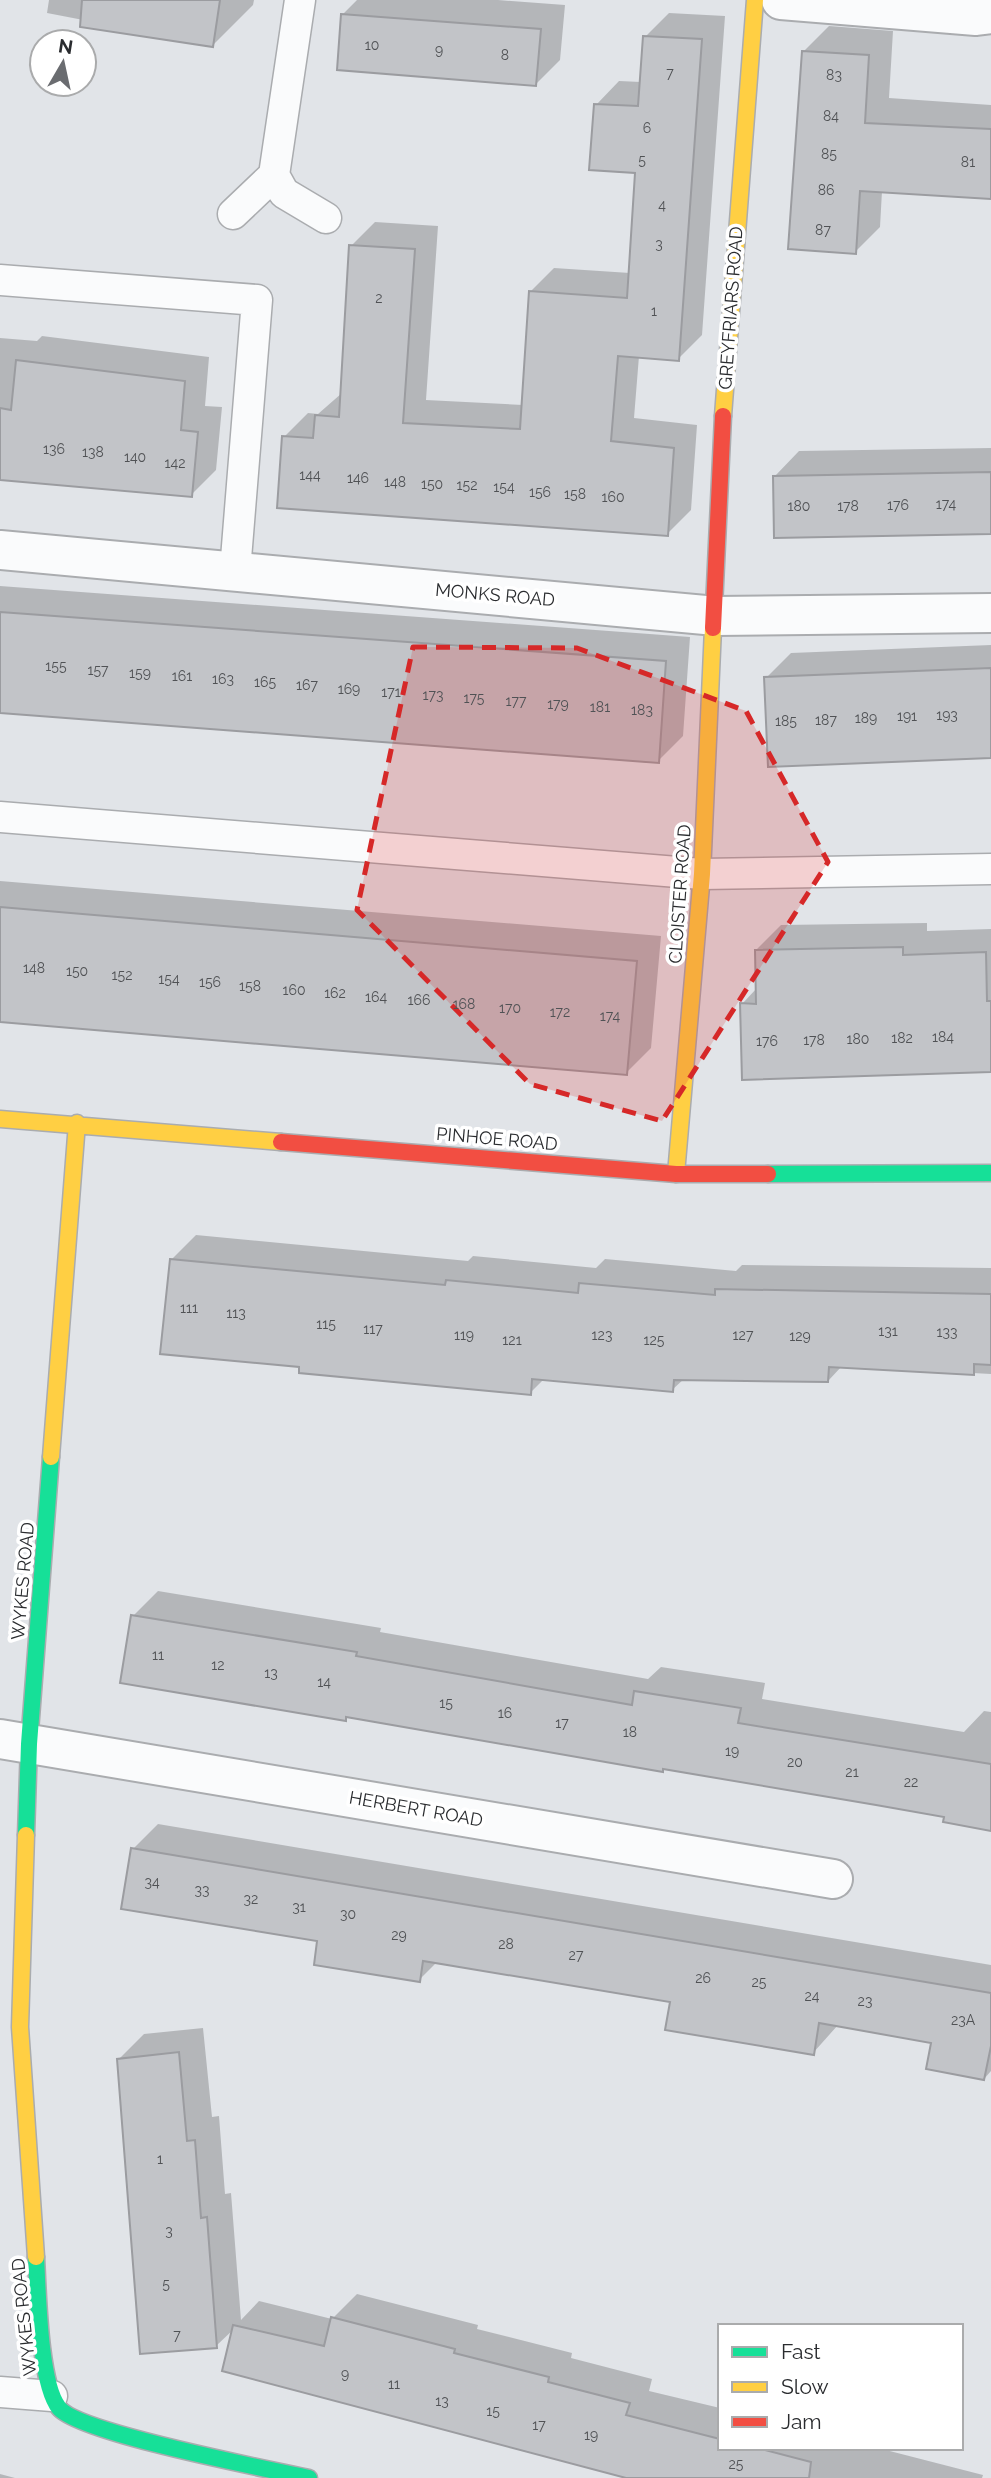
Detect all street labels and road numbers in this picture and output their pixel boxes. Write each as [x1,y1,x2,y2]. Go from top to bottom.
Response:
street label: GREYFRIARS ROAD [714,226,747,390]
street label: MONKS ROAD [434,579,556,610]
street label: CLOISTER ROAD [664,824,695,964]
street label: PINHOE ROAD [435,1123,559,1154]
street label: WYKES ROAD [7,1521,38,1641]
street label: HERBERT ROAD [348,1786,485,1831]
street label: WYKES ROAD [7,2257,40,2377]

